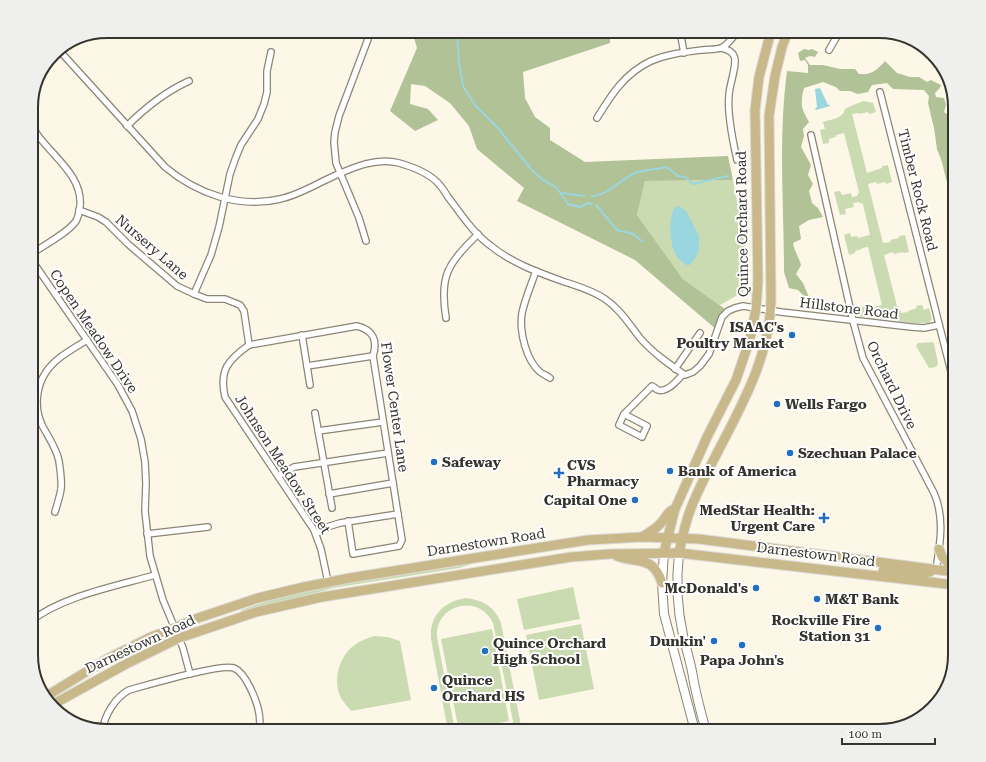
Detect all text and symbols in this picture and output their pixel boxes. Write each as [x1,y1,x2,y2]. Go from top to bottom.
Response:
street label: Timber Rock Road [895,127,941,253]
street label: Quince Orchard Road [733,151,751,297]
street label: Nursery Lane [112,211,192,283]
street label: Copen Meadow Drive [47,266,141,396]
street label: Hillstone Road [799,294,900,322]
place label: ISAAC's Poultry Market [677,319,784,351]
marker: ISAAC's Poultry Market [787,330,797,340]
street label: Orchard Drive [864,338,920,432]
street label: Flower Center Lane [378,341,412,473]
street label: Johnson Meadow Street [232,391,334,537]
place label: Wells Fargo [785,396,867,412]
marker: Wells Fargo [772,399,782,409]
place label: Szechuan Palace [798,445,917,461]
marker: Szechuan Palace [785,448,795,458]
place label: Safeway [442,454,502,470]
marker: Safeway [429,457,439,467]
place label: CVS Pharmacy [567,457,639,489]
place label: Bank of America [678,463,797,479]
marker: Bank of America [665,466,675,476]
marker: CVS Pharmacy [554,468,564,478]
place label: Capital One [544,492,627,508]
marker: Capital One [630,495,640,505]
place label: MedStar Health: Urgent Care [700,502,815,534]
marker: MedStar Health: Urgent Care [818,512,830,524]
street label: Darnestown Road [426,525,546,559]
street label: Darnestown Road [756,539,876,569]
place label: McDonald's [665,580,748,596]
marker: McDonald's [751,583,761,593]
place label: M&T Bank [825,591,900,607]
marker: M&T Bank [812,594,822,604]
street label: Darnestown Road [82,611,198,676]
place label: Rockville Fire Station 31 [772,612,870,644]
marker: Rockville Fire Station 31 [873,623,883,633]
place label: Dunkin' [650,633,706,649]
place label: Quince Orchard High School [493,635,607,667]
marker: Dunkin' [709,636,719,646]
marker: Papa John's [737,640,747,650]
marker: Quince Orchard High School [480,646,490,656]
place label: Papa John's [700,652,784,668]
place label: Quince Orchard HS [442,672,525,704]
marker: Quince Orchard HS [429,683,439,693]
scale bar [842,720,935,746]
text: 100 m [848,727,882,741]

